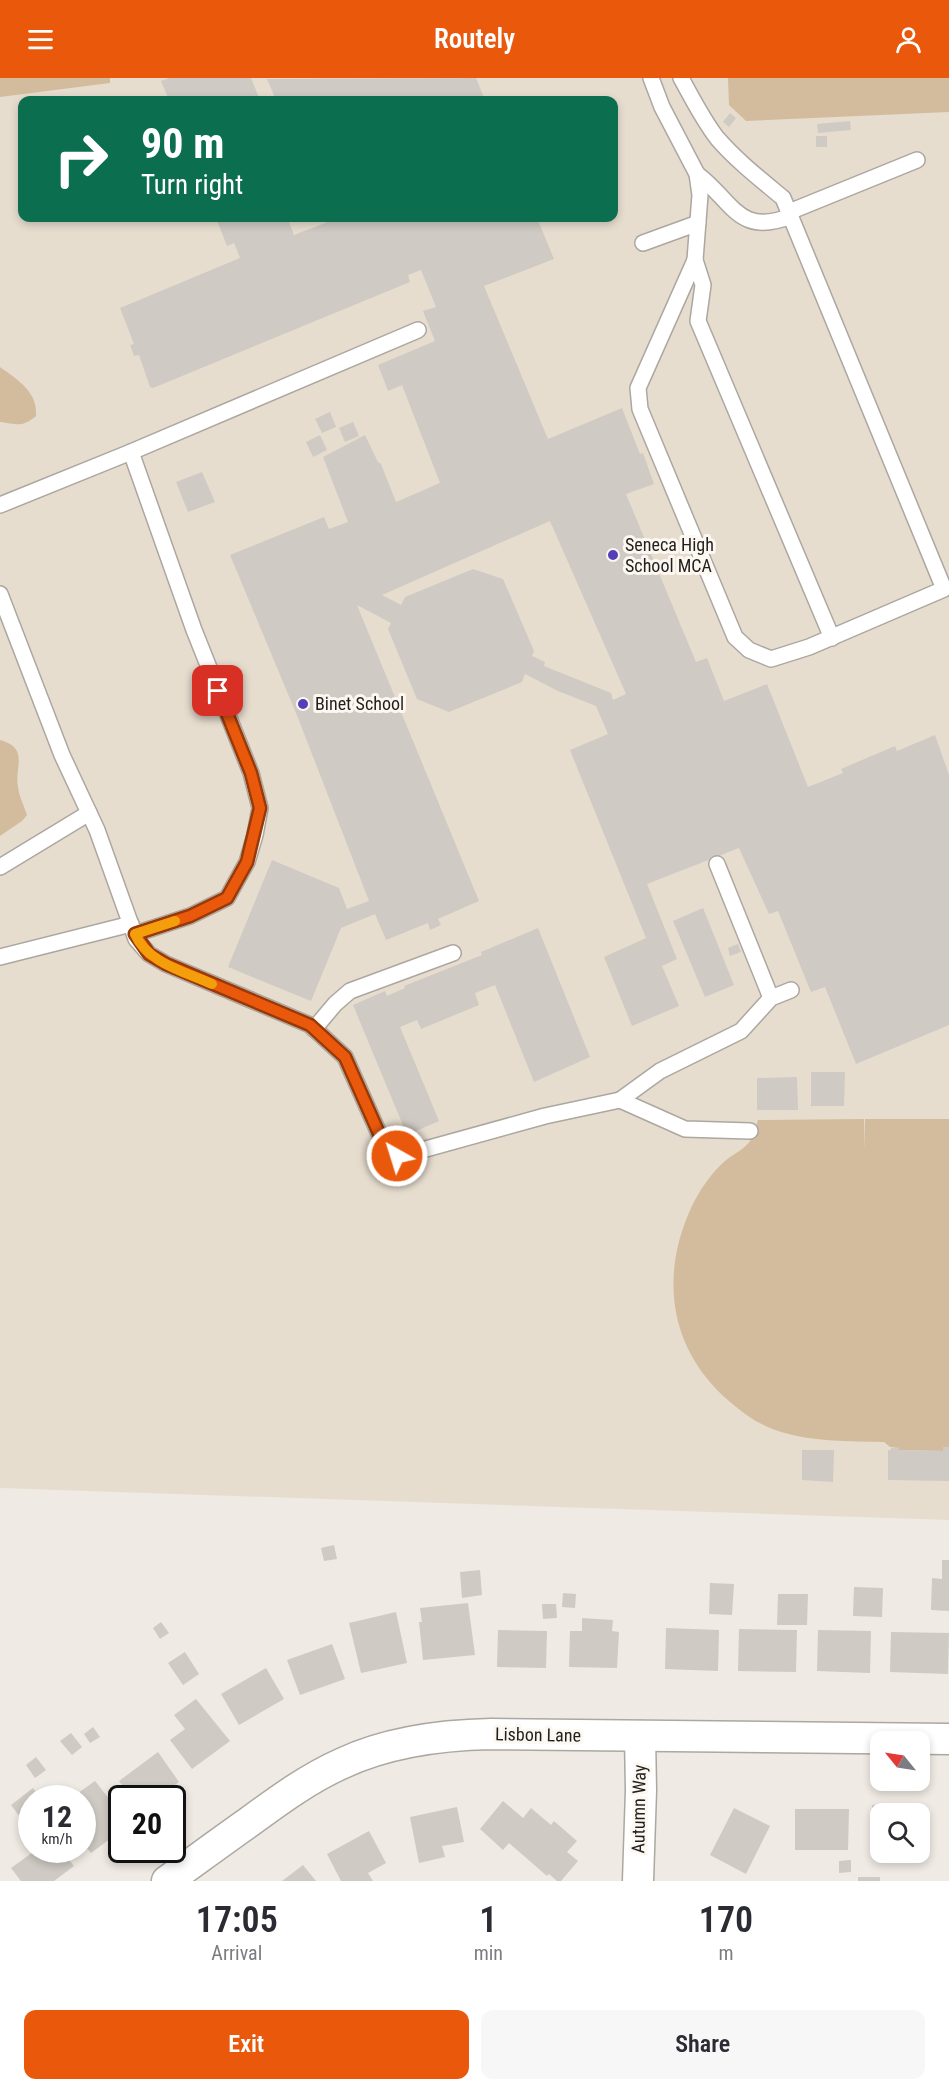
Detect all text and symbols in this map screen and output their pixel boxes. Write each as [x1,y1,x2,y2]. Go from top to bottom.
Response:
icon: menu [24,23,57,56]
text: Routely [434,23,515,55]
icon: person [892,23,925,56]
text: 90 m [141,119,224,168]
icon: right [42,120,120,198]
text: Turn right [141,169,243,201]
place label: Seneca High School MCA [625,534,714,576]
marker: Seneca High School MCA [606,548,620,562]
pin [192,665,243,716]
icon: arrive [201,674,234,707]
place label: Binet School [315,693,404,714]
marker: Binet School [296,697,310,711]
position arrow [365,1124,429,1188]
street label: Lisbon Lane [495,1723,581,1746]
north arrow [870,1731,930,1791]
map controls [870,1731,930,1863]
street label: Autumn Way [627,1764,650,1854]
speed limit sign: 20 [108,1785,186,1863]
text: 12 [42,1799,72,1834]
button: search [870,1803,930,1863]
text: km/h [42,1830,72,1848]
text: 17:05 [196,1899,278,1941]
text: 1 [479,1899,497,1941]
text: 170 [699,1899,753,1941]
text: Arrival [211,1941,262,1965]
text: min [474,1941,503,1965]
text: m [718,1941,734,1965]
button: Exit [24,2010,469,2079]
button: Share [481,2010,925,2079]

